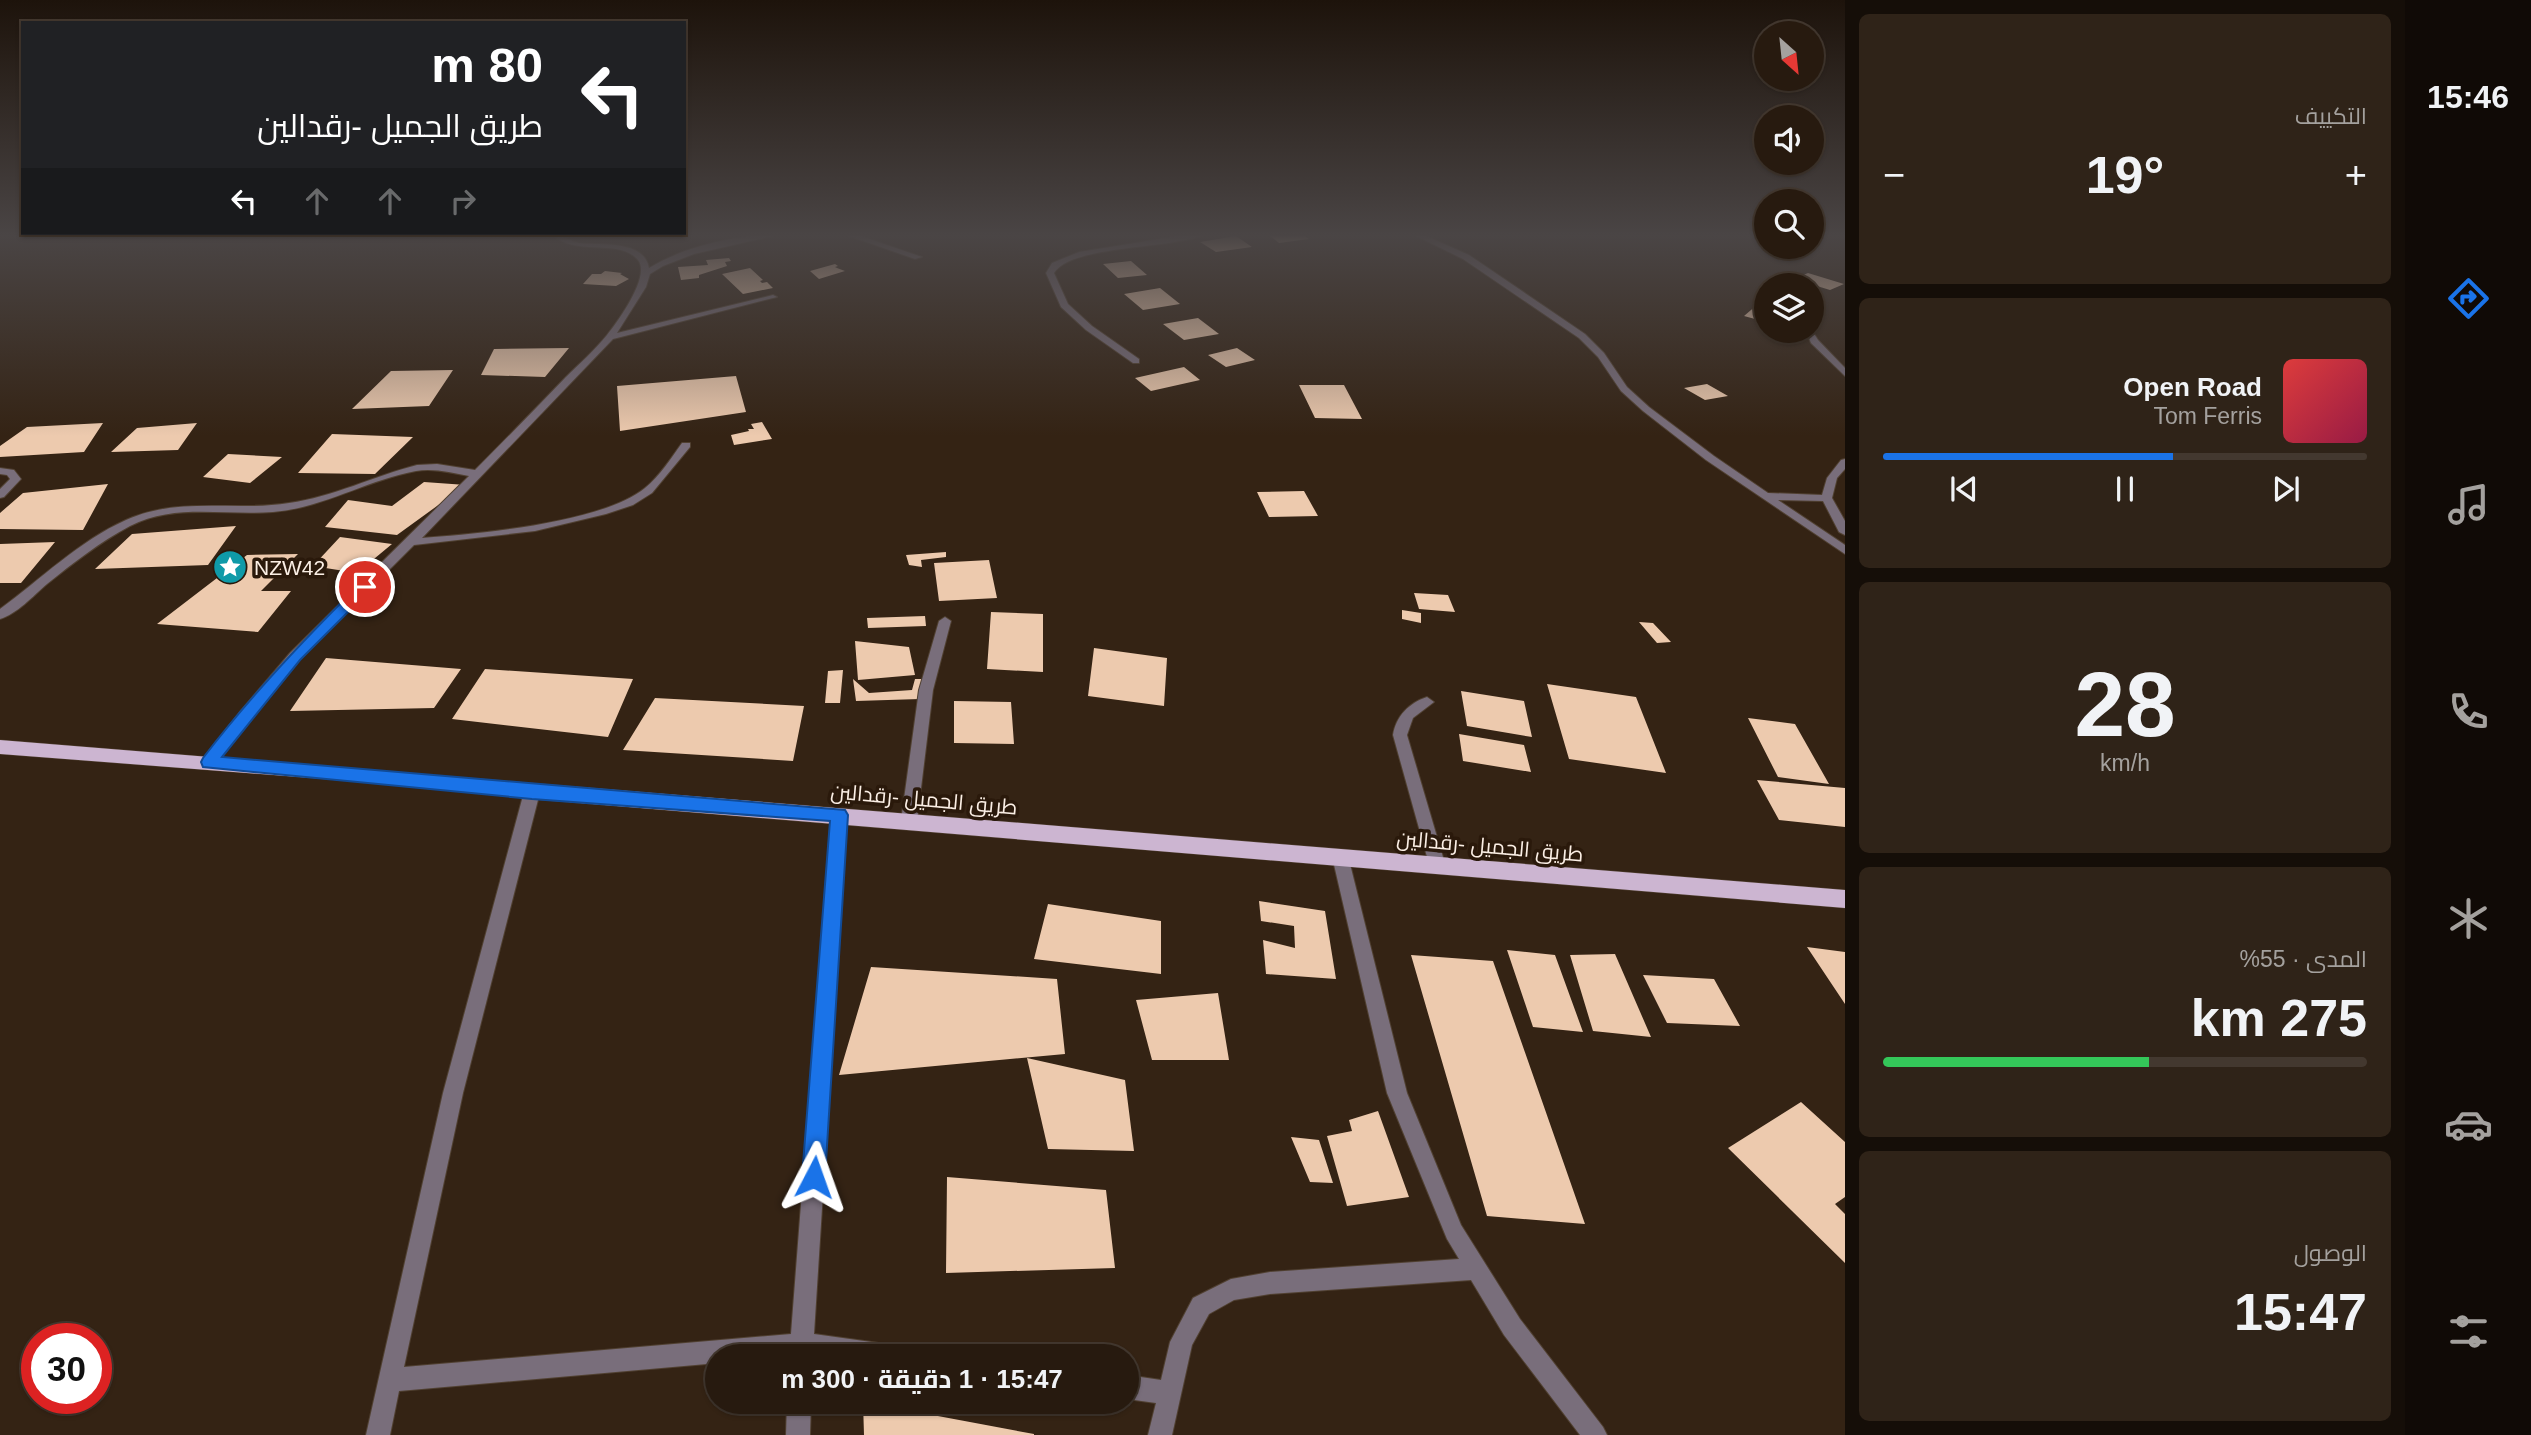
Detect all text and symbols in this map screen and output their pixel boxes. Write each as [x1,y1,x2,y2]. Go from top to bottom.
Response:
north arrow [1754,21,1824,91]
map controls [1754,21,1824,343]
text: 80 m [431,38,543,92]
icon: left [567,49,658,140]
text: 15:46 [2427,79,2509,115]
text: التكييف [2295,103,2367,129]
button: sound [1754,105,1824,175]
text: طريق الجميل -رقدالين [257,108,543,144]
text: 19° [2086,146,2164,204]
text: − [1883,154,1905,196]
text: + [2345,154,2367,196]
icon: left [225,182,263,220]
icon: ahead [298,182,336,220]
icon: ahead [371,182,409,220]
icon: right [444,182,482,220]
button: search [1754,189,1824,259]
button: layers [1754,273,1824,343]
icon: directions [2444,274,2493,323]
text: Open Road [2123,372,2262,402]
text: Tom Ferris [2153,403,2262,429]
icon: previous [1945,470,1983,508]
icon: pause [2106,470,2144,508]
icon: next [2267,470,2305,508]
icon: music [2444,480,2493,529]
place icon: NZW42 [211,548,249,586]
place label: NZW42 [254,556,325,579]
pin [335,557,395,617]
icon: arrive [346,568,384,606]
text: 28 [2074,654,2176,755]
icon: phone [2444,687,2493,736]
text: km/h [2100,750,2150,776]
street label: طريق الجميل -رقدالين [829,779,1018,821]
street label: طريق الجميل -رقدالين [1395,826,1584,868]
icon: climate [2444,894,2493,943]
text: المدى · 55% [2240,946,2367,972]
text: 275 km [2191,989,2367,1047]
icon: car [2444,1100,2493,1149]
position arrow [777,1140,851,1214]
text: الوصول [2294,1240,2367,1266]
text: 15:47 [2234,1283,2367,1341]
icon: filters [2444,1307,2493,1356]
speed limit sign: 30 [21,1323,112,1414]
text: 15:47 · 1 دقيقة · 300 m [781,1364,1063,1394]

